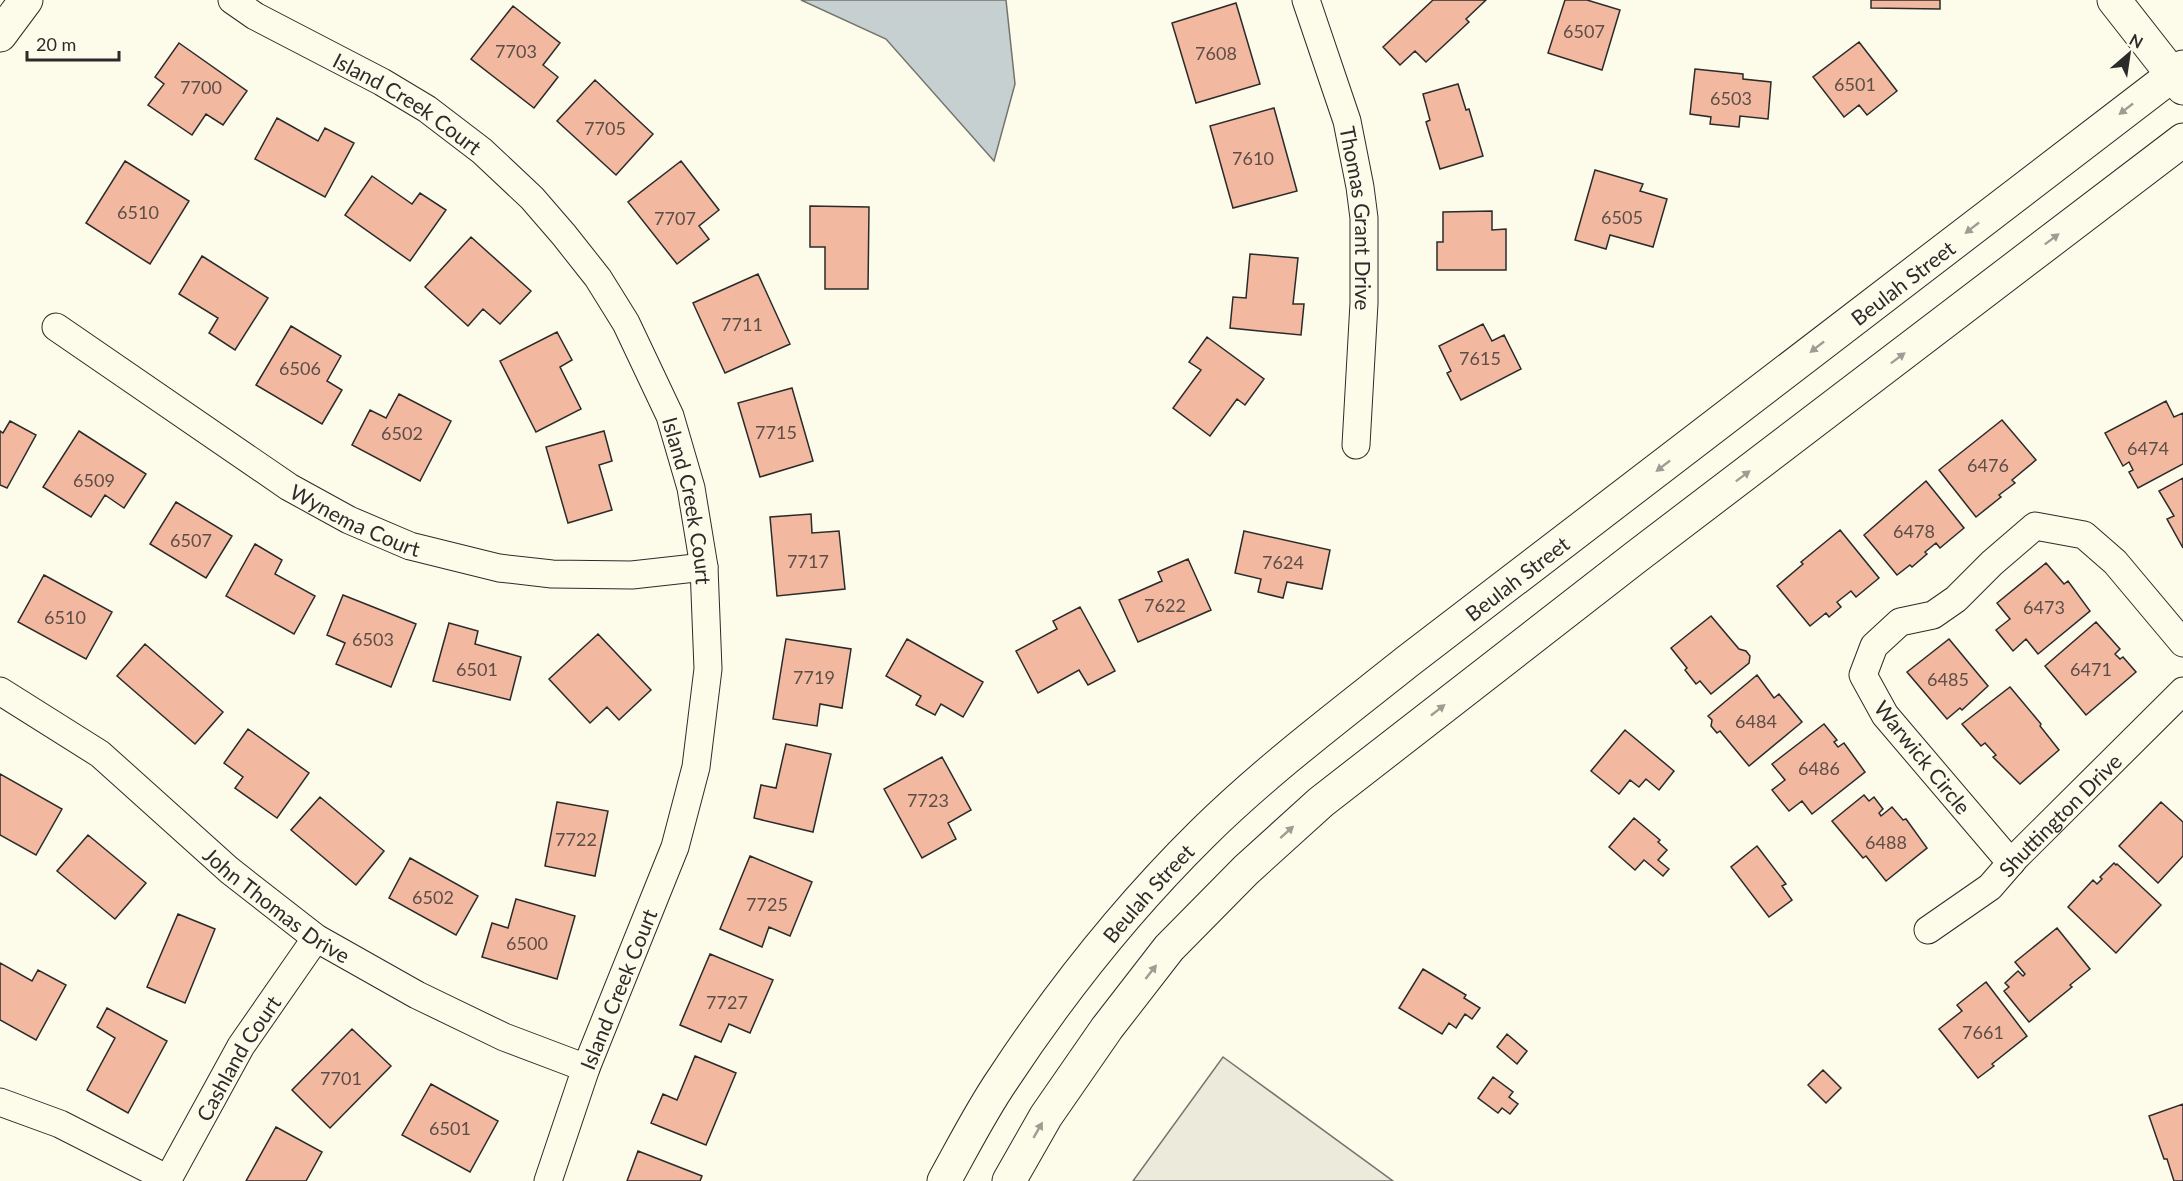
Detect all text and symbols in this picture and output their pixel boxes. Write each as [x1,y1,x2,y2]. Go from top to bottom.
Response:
house number: 6507 [1563,20,1605,42]
scale bar [27,24,118,62]
north arrow [2099,24,2159,84]
text: N [2127,29,2147,52]
text: 20 m [36,33,76,55]
house number: 7703 [495,40,537,62]
house number: 7608 [1195,42,1237,64]
street label: Island Creek Court [330,47,487,159]
house number: 6501 [1834,73,1876,95]
house number: 7700 [180,76,222,98]
house number: 6503 [1710,87,1752,109]
one-way arrow [2118,103,2134,115]
house number: 7705 [584,117,626,139]
street label: Thomas Grant Drive [1336,124,1377,311]
house number: 7610 [1232,147,1274,169]
house number: 6510 [117,201,159,223]
house number: 6505 [1601,206,1643,228]
house number: 7707 [654,207,696,229]
one-way arrow [1964,222,1979,234]
street label: Beulah Street [1845,234,1959,330]
one-way arrow [2045,234,2060,246]
house number: 7711 [721,313,763,335]
one-way arrow [1809,341,1825,354]
house number: 7615 [1459,347,1501,369]
one-way arrow [1890,352,1905,364]
house number: 6506 [279,357,321,379]
street label: Island Creek Court [658,414,717,585]
house number: 7715 [755,421,797,443]
house number: 6502 [381,422,423,444]
house number: 6474 [2127,437,2169,459]
house number: 6476 [1967,454,2009,476]
one-way arrow [1655,460,1670,472]
house number: 6509 [73,469,115,491]
one-way arrow [1735,471,1750,483]
street label: Wynema Court [286,478,423,561]
house number: 6478 [1893,520,1935,542]
house number: 6507 [170,529,212,551]
street label: Beulah Street [1460,530,1574,625]
house number: 7717 [787,550,829,572]
house number: 7624 [1262,551,1304,573]
house number: 7622 [1144,594,1186,616]
house number: 6473 [2023,596,2065,618]
house number: 6510 [44,606,86,628]
house number: 6503 [352,628,394,650]
house number: 6501 [456,658,498,680]
house number: 6471 [2070,658,2112,680]
house number: 7719 [793,666,835,688]
house number: 6485 [1927,668,1969,690]
street label: Warwick Circle [1870,695,1976,819]
one-way arrow [1431,704,1446,716]
house number: 6484 [1735,710,1777,732]
street label: Shuttington Drive [1993,748,2126,881]
house number: 6486 [1798,757,1840,779]
house number: 7723 [907,789,949,811]
one-way arrow [1279,826,1294,839]
house number: 7722 [555,828,597,850]
house number: 6488 [1865,831,1907,853]
street label: Beulah Street [1097,838,1199,947]
street label: John Thomas Drive [199,841,355,967]
house number: 6502 [412,886,454,908]
house number: 7725 [746,893,788,915]
street label: Island Creek Court [574,905,662,1073]
house number: 6500 [506,932,548,954]
one-way arrow [1144,964,1156,979]
street label: Cashland Court [190,990,285,1125]
house number: 7727 [706,991,748,1013]
house number: 7661 [1962,1021,2004,1043]
house number: 7701 [320,1067,362,1089]
house number: 6501 [429,1117,471,1139]
one-way arrow [1032,1122,1043,1138]

